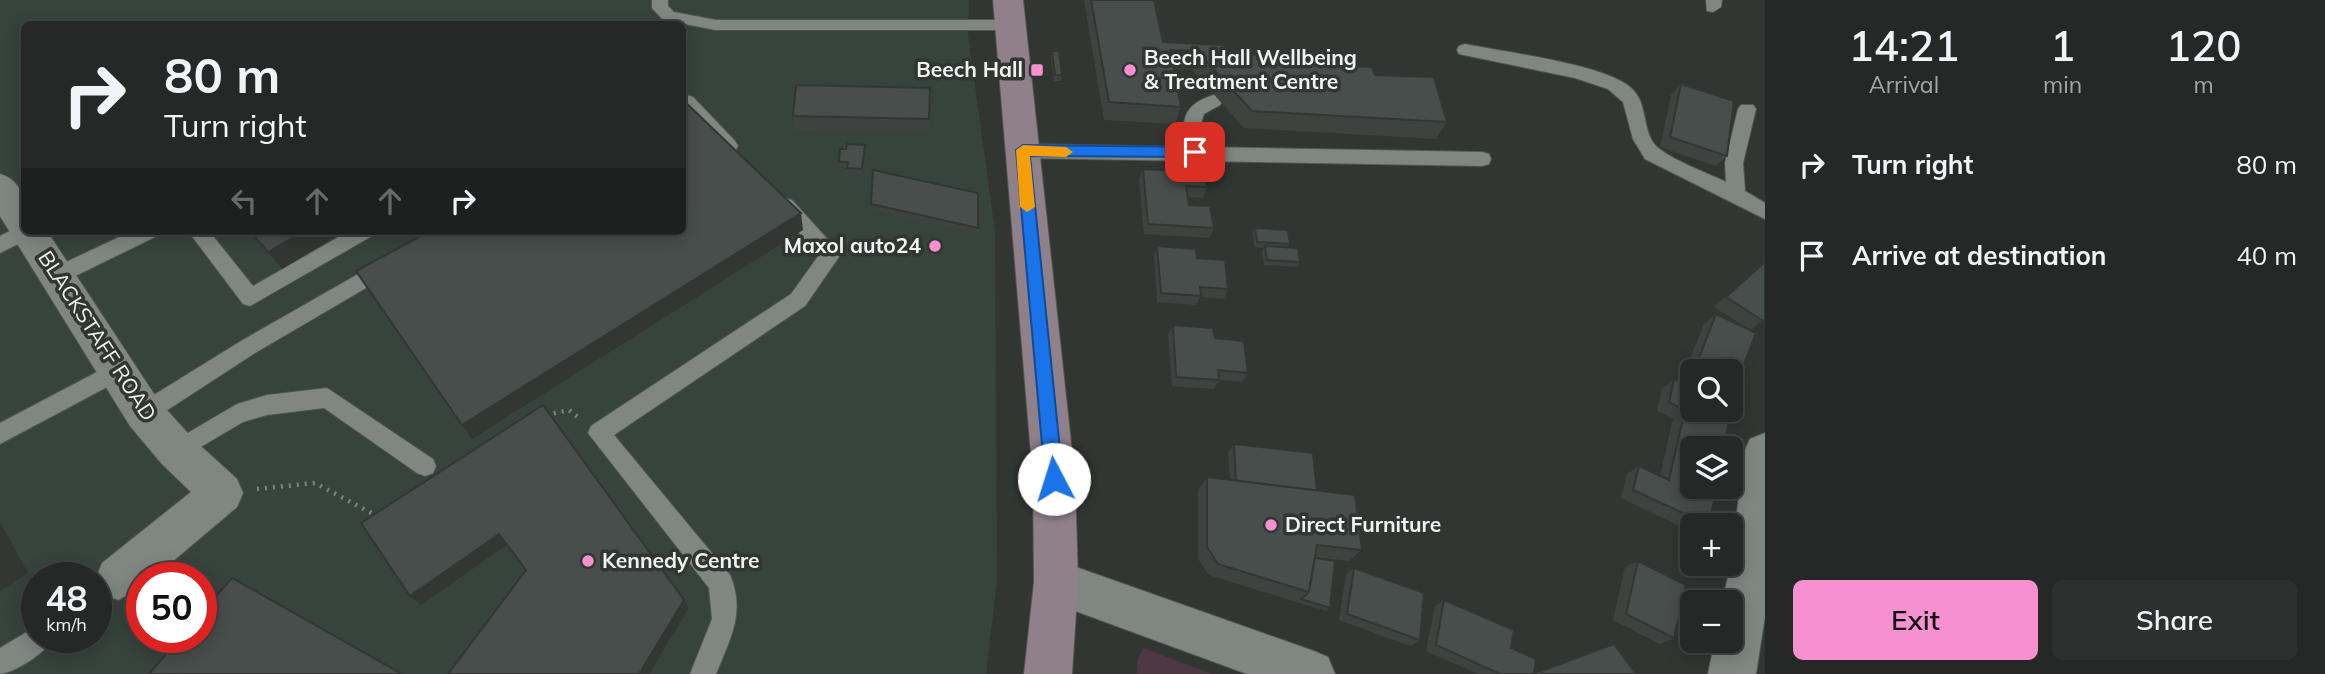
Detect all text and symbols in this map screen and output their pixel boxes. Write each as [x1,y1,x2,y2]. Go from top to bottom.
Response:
text: 14:21 [1849,19,1959,72]
text: 1 [2050,19,2075,72]
text: 120 [2166,19,2241,72]
text: 80 m [164,44,280,105]
place label: Beech Hall Wellbeing & Treatment Centre [1144,44,1357,94]
icon: right [49,49,140,140]
place label: Beech Hall [916,56,1023,82]
marker: Beech Hall [1029,62,1045,78]
marker: Beech Hall Wellbeing & Treatment Centre [1122,62,1138,78]
text: Arrival [1869,70,1939,99]
text: min [2043,70,2082,99]
text: m [2193,70,2214,99]
text: Turn right [164,105,307,145]
pin [1165,122,1225,182]
icon: arrive [1176,133,1214,171]
icon: right [1793,146,1831,184]
text: Turn right [1852,148,1973,181]
text: 80 m [2236,148,2297,181]
icon: left [225,182,263,220]
icon: ahead [298,182,336,220]
icon: ahead [371,182,409,220]
icon: right [444,182,482,220]
place label: Maxol auto24 [784,232,921,258]
icon: arrive [1793,237,1831,275]
marker: Maxol auto24 [927,238,943,254]
text: Arrive at destination [1852,239,2107,272]
text: 40 m [2236,239,2297,272]
street label: BLACKSTAFF ROAD [33,246,163,425]
map controls [1680,359,1743,653]
button: search [1680,359,1743,422]
button: layers [1680,436,1743,499]
position arrow [1017,442,1091,516]
place label: Direct Furniture [1285,511,1441,537]
button: + [1680,513,1743,576]
marker: Direct Furniture [1263,517,1279,533]
place label: Kennedy Centre [602,547,760,573]
marker: Kennedy Centre [580,553,596,569]
speed limit sign: 50 [126,562,217,653]
text: 48 [45,576,88,620]
button: Exit [1793,580,2038,660]
button: Share [2052,580,2297,660]
button: − [1680,590,1743,653]
text: km/h [46,613,87,636]

